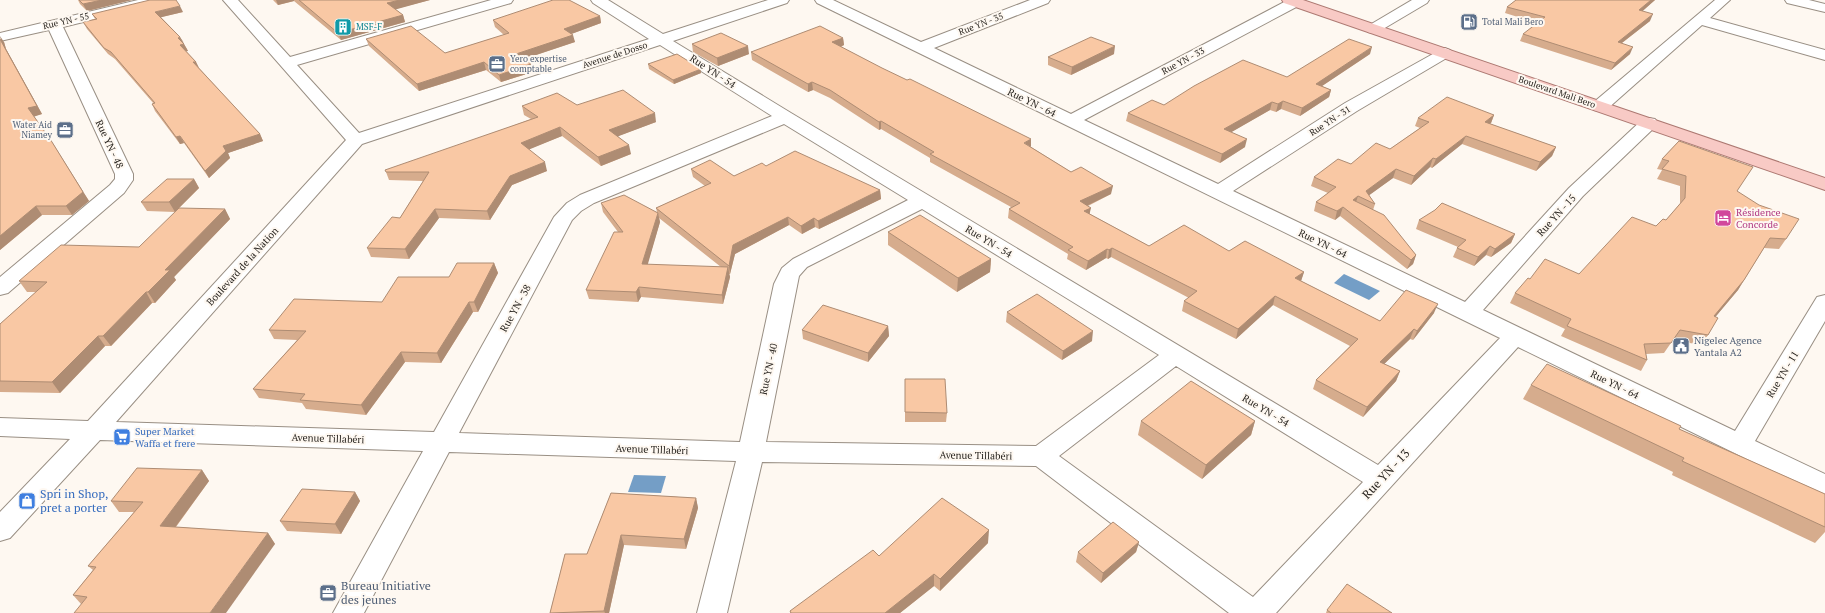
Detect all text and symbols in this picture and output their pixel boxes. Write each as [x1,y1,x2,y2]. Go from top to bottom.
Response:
street label: Rue YN - 55 [42,10,90,32]
street label: Rue YN - 35 [957,10,1005,38]
fuel station icon: Total Mali Bero [1459,12,1479,32]
place label: Total Mali Bero [1482,16,1543,28]
building icon: MSF-F [333,17,353,37]
place label: MSF-F [356,21,382,33]
street label: Avenue de Dosso [581,39,649,71]
street label: Rue YN - 33 [1159,45,1207,77]
street label: Rue YN - 54 [687,52,739,91]
place label: Yero expertise comptable [510,53,567,75]
office icon: Yero expertise comptable [487,54,507,74]
street label: Boulevard Mali Bero [1517,73,1597,111]
street label: Rue YN - 64 [1005,85,1059,120]
street label: Rue YN - 31 [1307,103,1353,139]
street label: Rue YN - 48 [93,118,126,171]
place label: Water Aid Niamey [12,119,52,141]
office icon: Water Aid Niamey [55,120,75,140]
street label: Rue YN - 15 [1534,192,1579,239]
place label: Résidence Concorde [1736,206,1781,231]
hotel icon: Résidence Concorde [1713,208,1733,228]
street label: Rue YN - 54 [963,222,1015,261]
street label: Boulevard de la Nation [204,224,281,308]
street label: Rue YN - 64 [1296,226,1350,261]
street label: Rue YN - 38 [497,282,534,334]
place label: Nigelec Agence Yantala A2 [1694,334,1762,359]
public building icon: Nigelec Agence Yantala A2 [1671,336,1691,356]
street label: Rue YN - 40 [757,342,780,396]
street label: Rue YN - 11 [1763,348,1801,400]
street label: Rue YN - 64 [1588,367,1642,402]
street label: Rue YN - 54 [1240,391,1292,430]
place label: Super Market Waffa et frere [135,425,195,450]
supermarket icon: Super Market Waffa et frere [112,427,132,447]
street label: Avenue Tillabéri [291,431,365,446]
street label: Avenue Tillabéri [615,442,689,457]
street label: Rue YN - 13 [1359,446,1413,502]
street label: Avenue Tillabéri [939,448,1012,463]
place label: Spri in Shop, pret a porter [40,486,108,515]
shop icon: Spri in Shop, pret a porter [17,491,37,511]
place label: Bureau Initiative des jeunes [341,578,431,607]
office icon: Bureau Initiative des jeunes [318,583,338,603]

